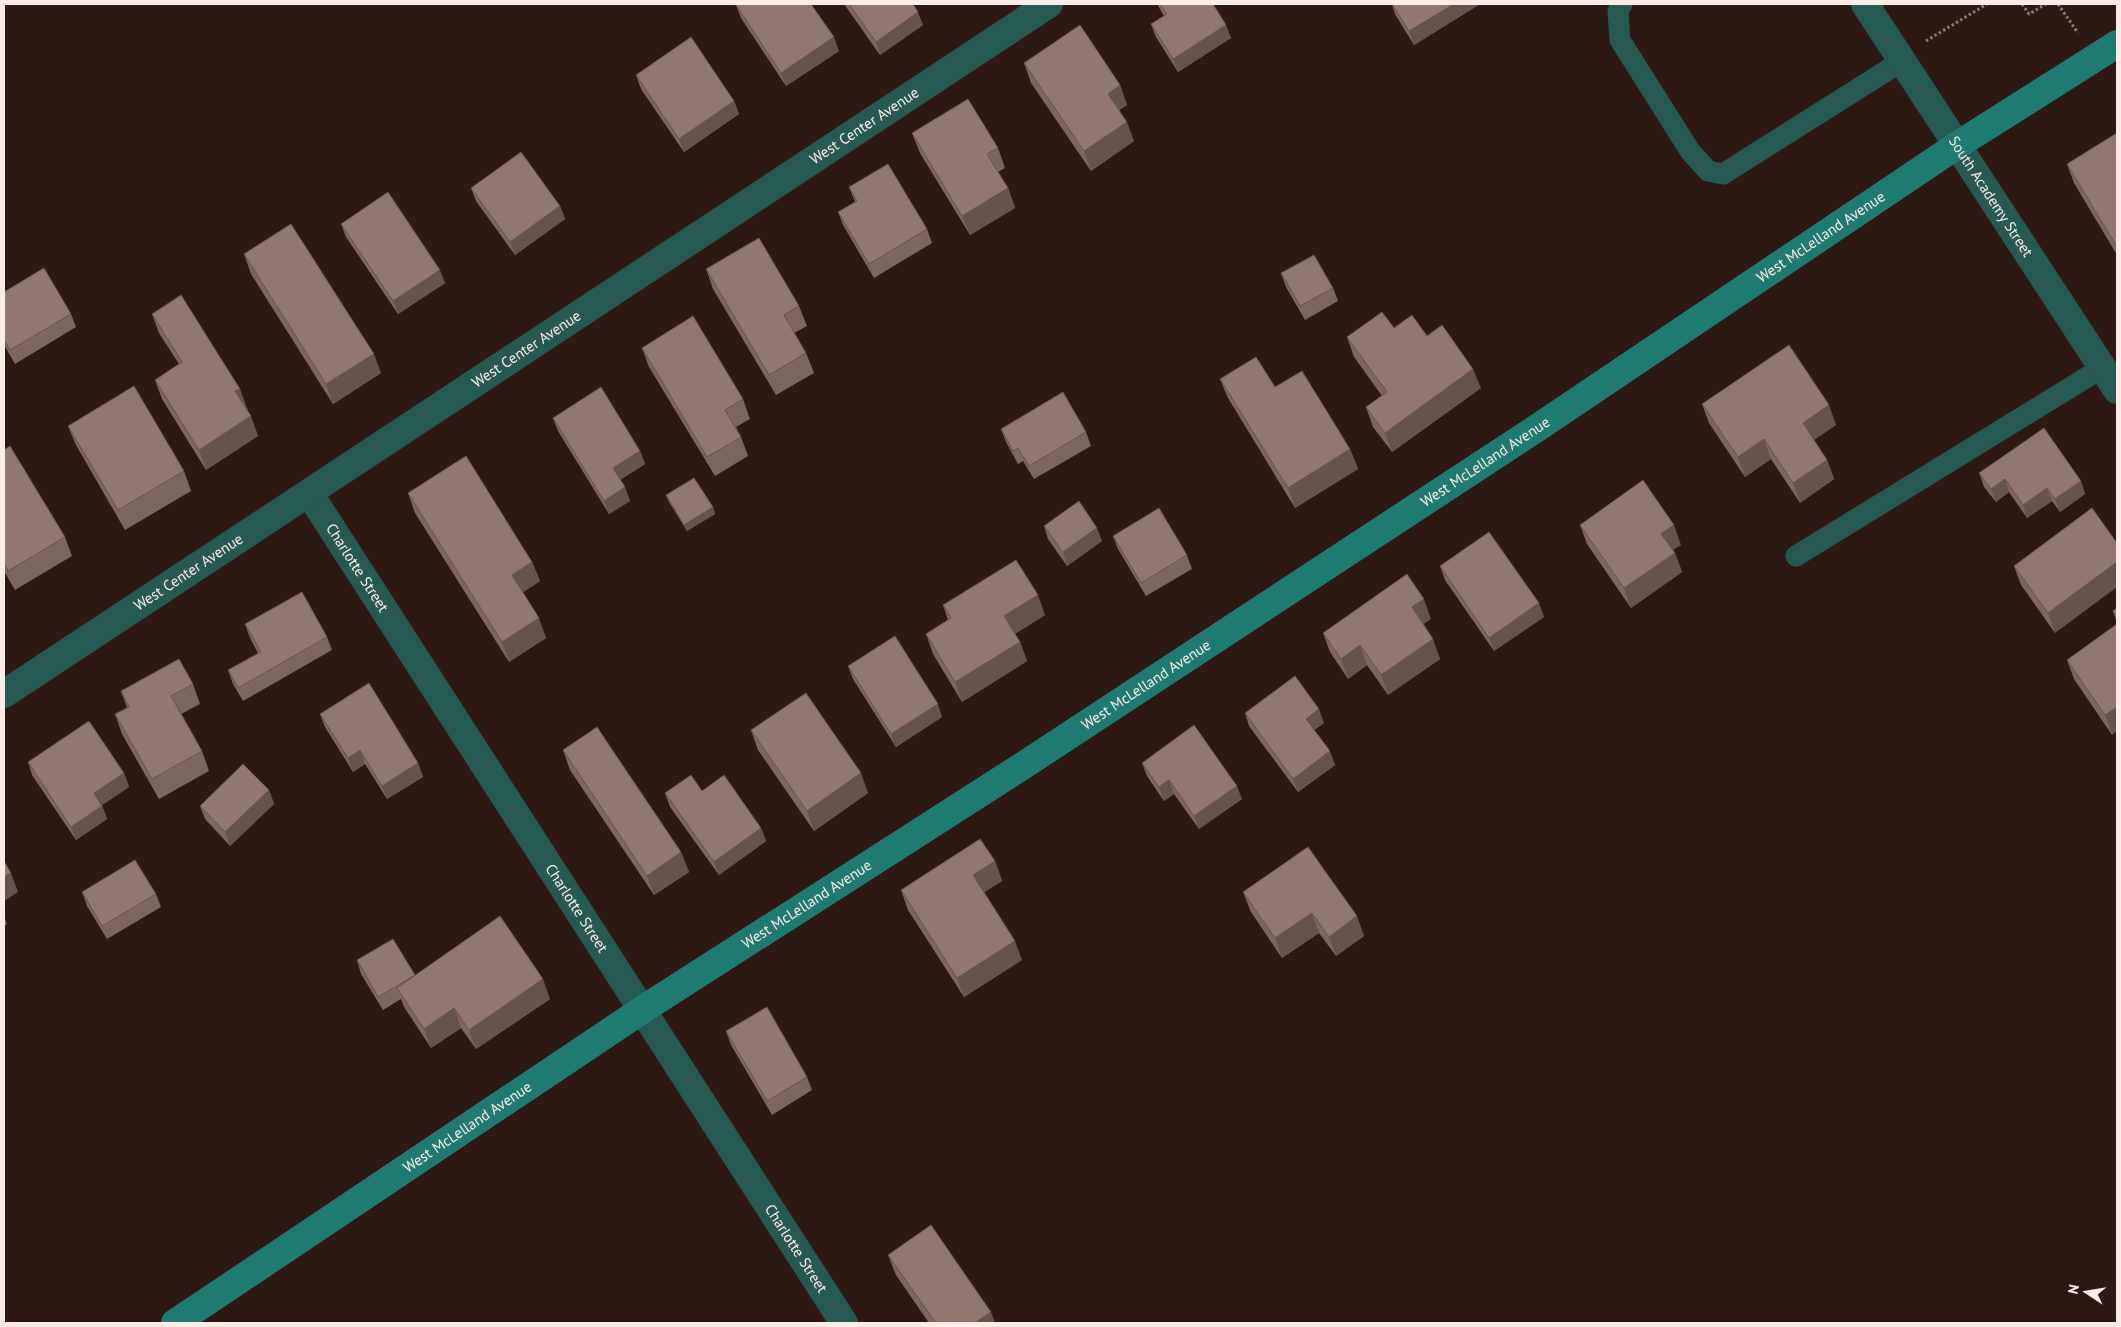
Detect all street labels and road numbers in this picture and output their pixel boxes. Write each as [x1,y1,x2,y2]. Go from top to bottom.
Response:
street label: West Center Avenue [806,83,922,168]
street label: South Academy Street [1945,132,2038,260]
street label: West McLelland Avenue [1753,186,1889,287]
street label: West Center Avenue [468,306,584,392]
street label: West McLelland Avenue [1417,412,1553,511]
street label: Charlotte Street [322,520,393,615]
street label: West Center Avenue [130,529,246,615]
street label: West McLelland Avenue [1077,635,1214,734]
street label: West McLelland Avenue [738,855,875,953]
street label: Charlotte Street [541,860,613,956]
street label: West McLelland Avenue [399,1077,535,1177]
street label: Charlotte Street [761,1200,832,1296]

